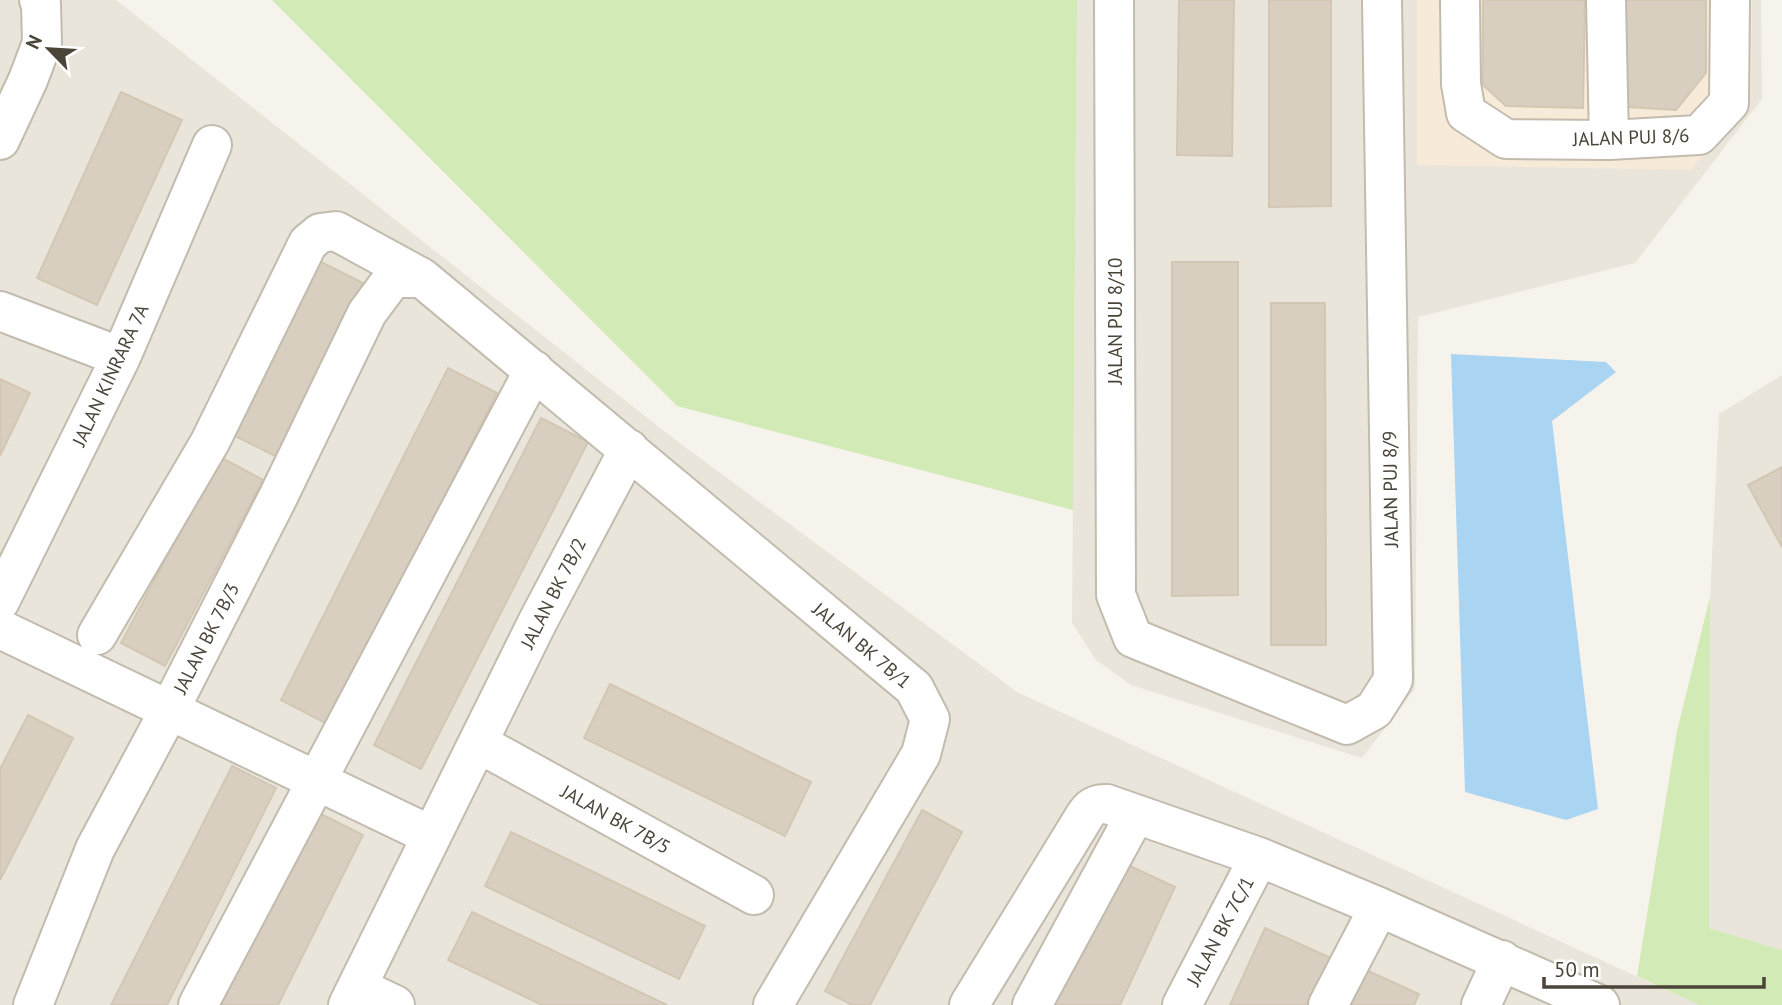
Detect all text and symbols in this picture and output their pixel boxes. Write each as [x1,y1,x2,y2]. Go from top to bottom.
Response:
north arrow [14,14,84,84]
text: N [20,31,47,53]
street label: JALAN PUJ 8/6 [1571,123,1690,151]
street label: JALAN PUJ 8/10 [1103,258,1127,385]
street label: JALAN KINRARA 7A [66,300,153,451]
street label: JALAN PUJ 8/9 [1377,430,1403,549]
street label: JALAN BK 7B/2 [514,534,591,653]
street label: JALAN BK 7B/3 [167,579,244,698]
street label: JALAN BK 7B/1 [807,596,916,693]
street label: JALAN BK 7B/5 [556,779,675,859]
street label: JALAN BK 7C/1 [1181,872,1259,991]
scale bar [1544,946,1764,990]
text: 50 m [1554,956,1600,983]

